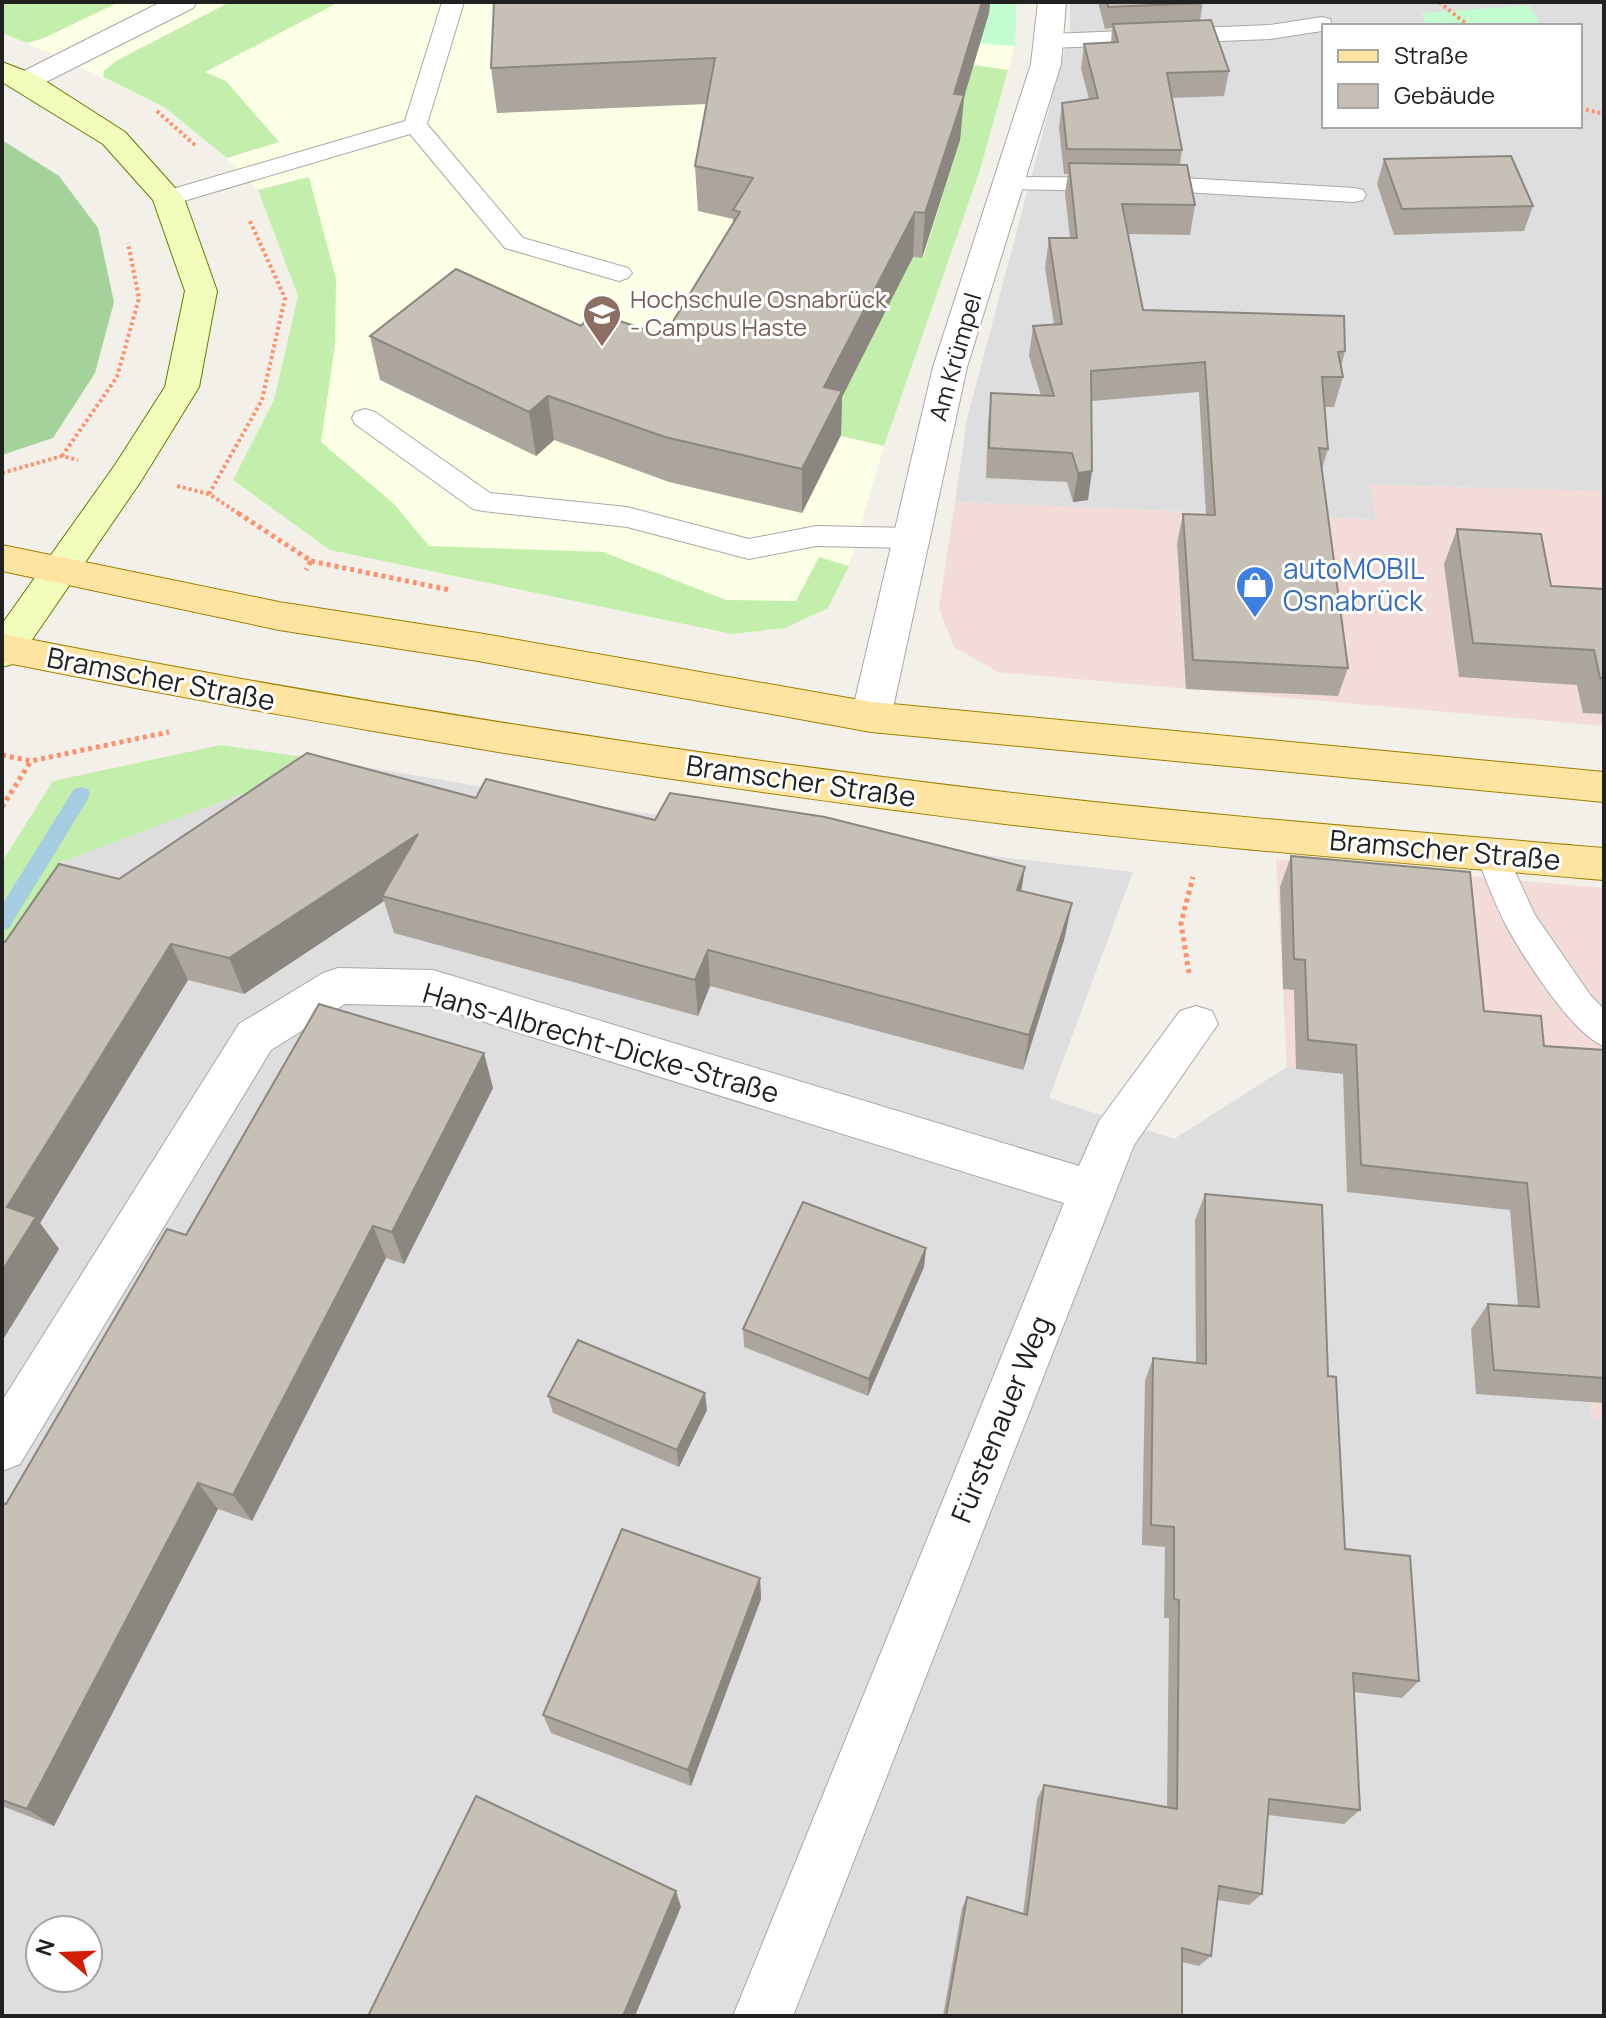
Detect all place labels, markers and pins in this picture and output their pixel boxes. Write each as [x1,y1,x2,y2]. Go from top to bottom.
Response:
place label: Hochschule Osnabrück - Campus Haste [630,282,888,343]
school or university icon: Hochschule Osnabrück - Campus Haste [581,293,623,348]
place label: autoMOBIL Osnabrück [1283,549,1424,619]
shop icon: autoMOBIL Osnabrück [1234,564,1276,619]

